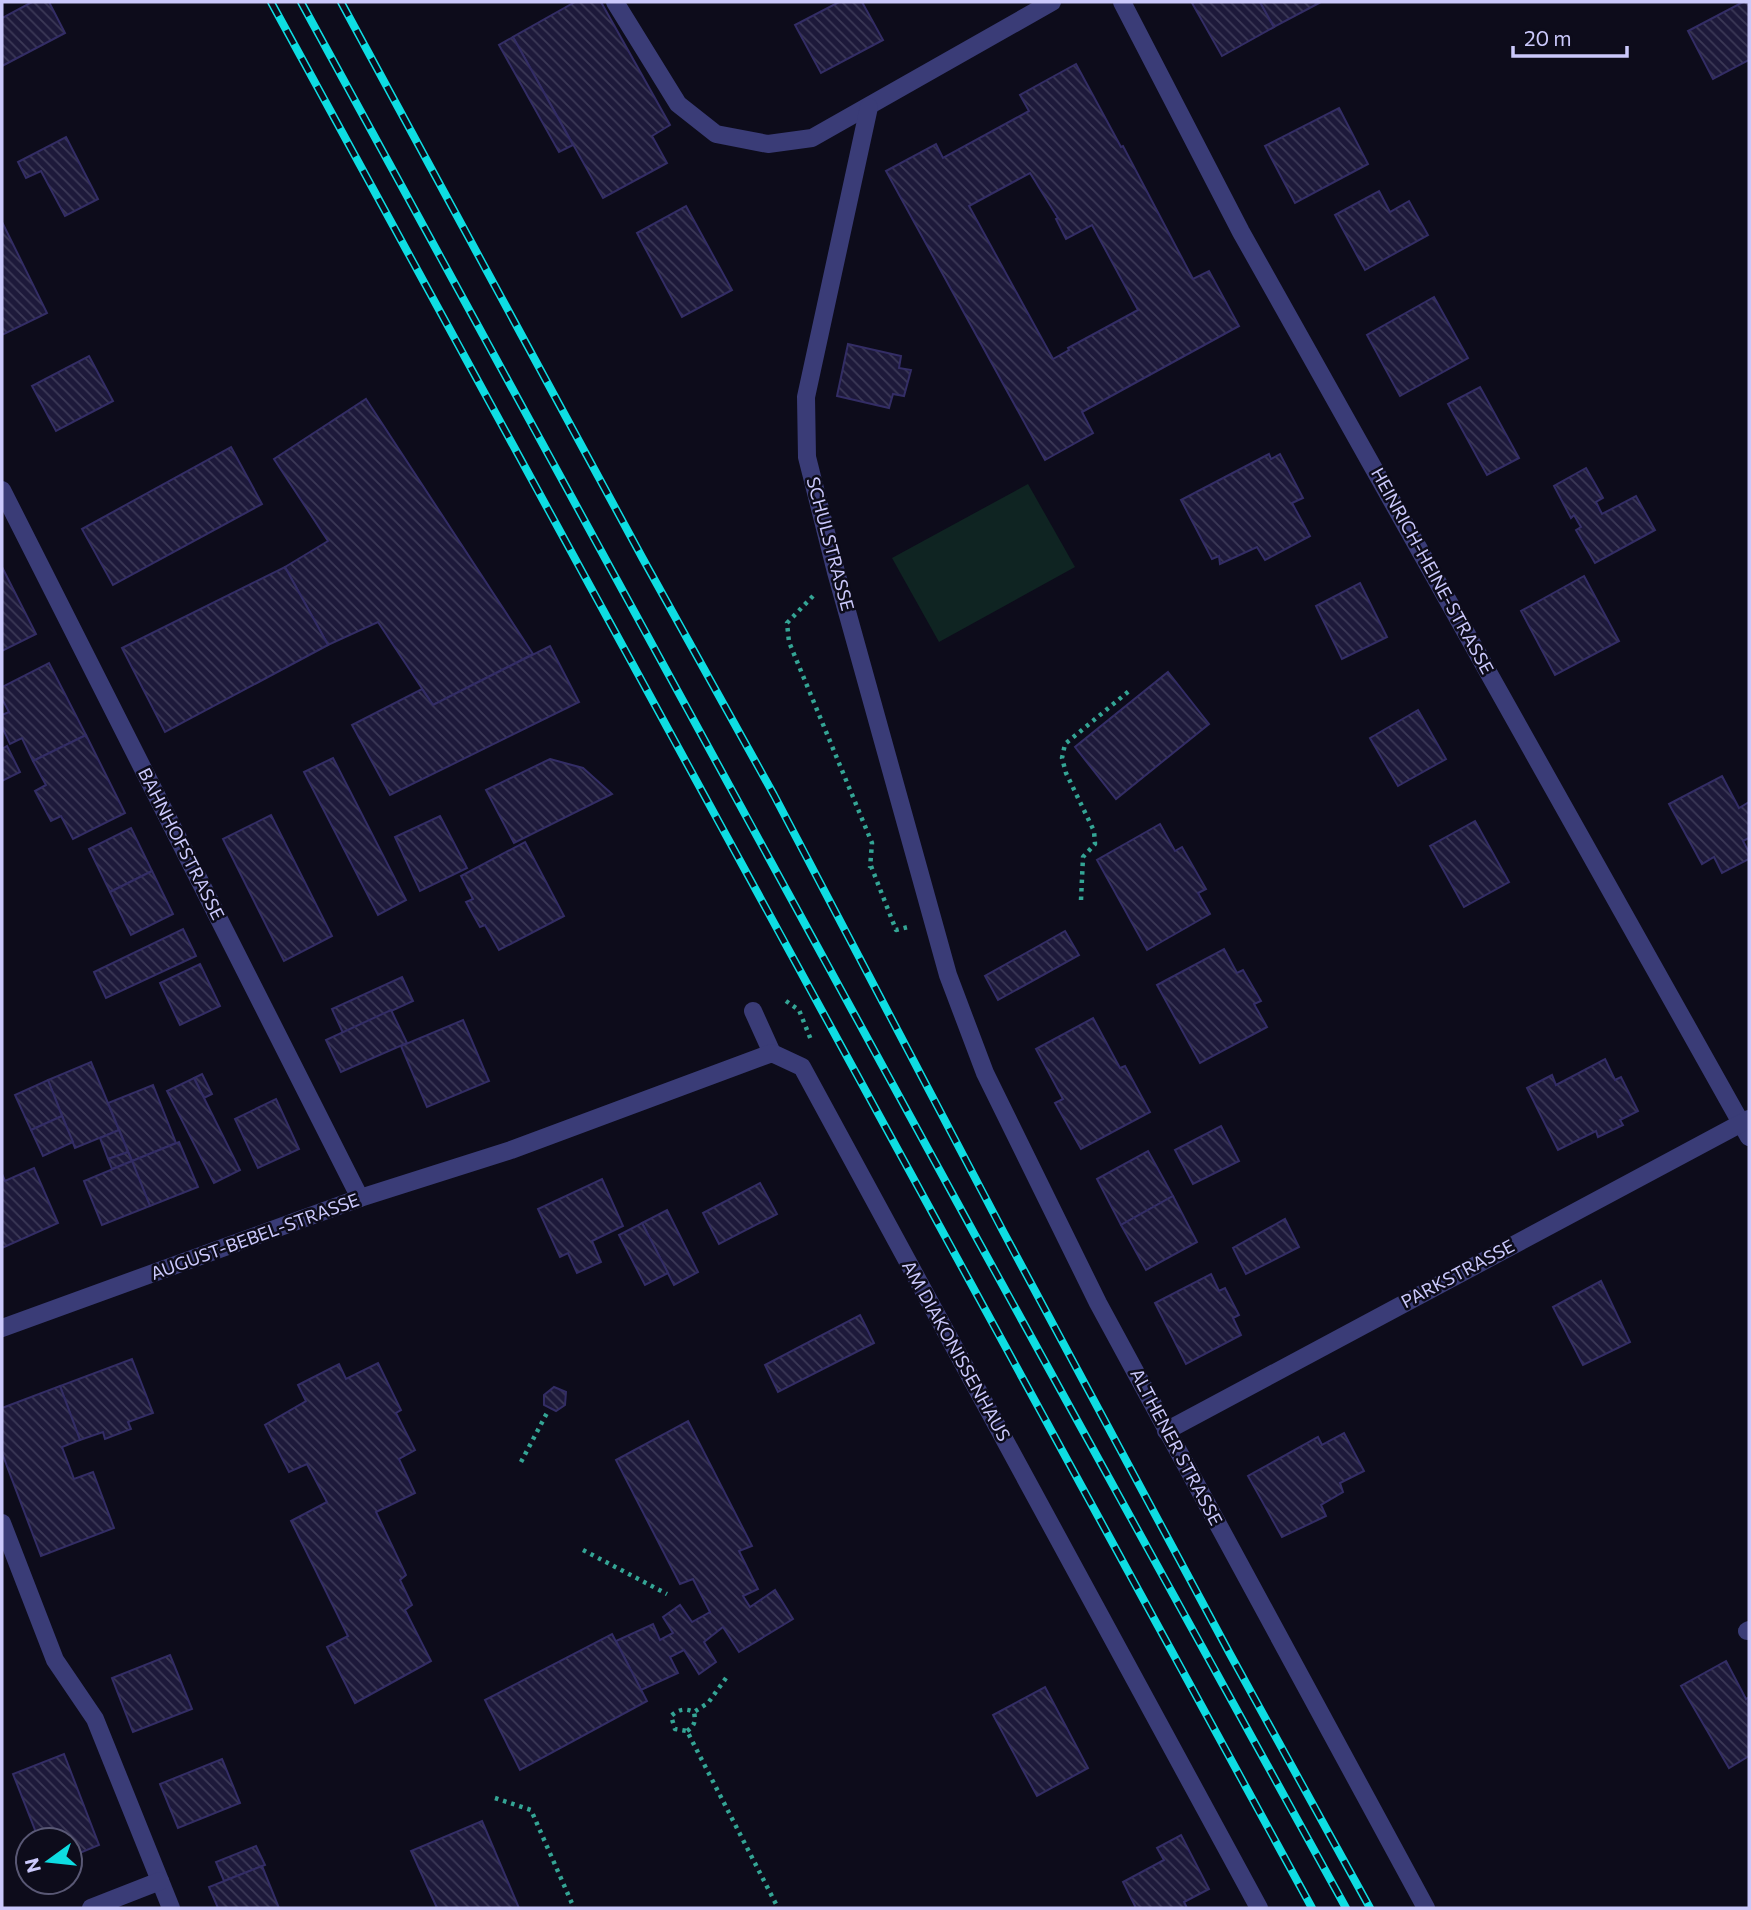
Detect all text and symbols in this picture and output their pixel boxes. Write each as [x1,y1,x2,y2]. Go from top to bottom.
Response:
scale bar [1513,14,1627,58]
text: 20 m [1524,25,1572,50]
street label: HEINRICH-HEINE-STRASSE [1367,464,1499,678]
street label: SCHULSTRASSE [802,474,859,613]
street label: BAHNHOFSTRASSE [134,764,230,923]
street label: AUGUST-BEBEL-STRASSE [147,1188,362,1284]
street label: PARKSTRASSE [1397,1234,1518,1312]
street label: AM DIAKONISSENHAUS [898,1256,1016,1445]
street label: ALTHENER STRASSE [1126,1364,1228,1529]
north arrow [14,1826,84,1896]
text: N [19,1856,45,1875]

